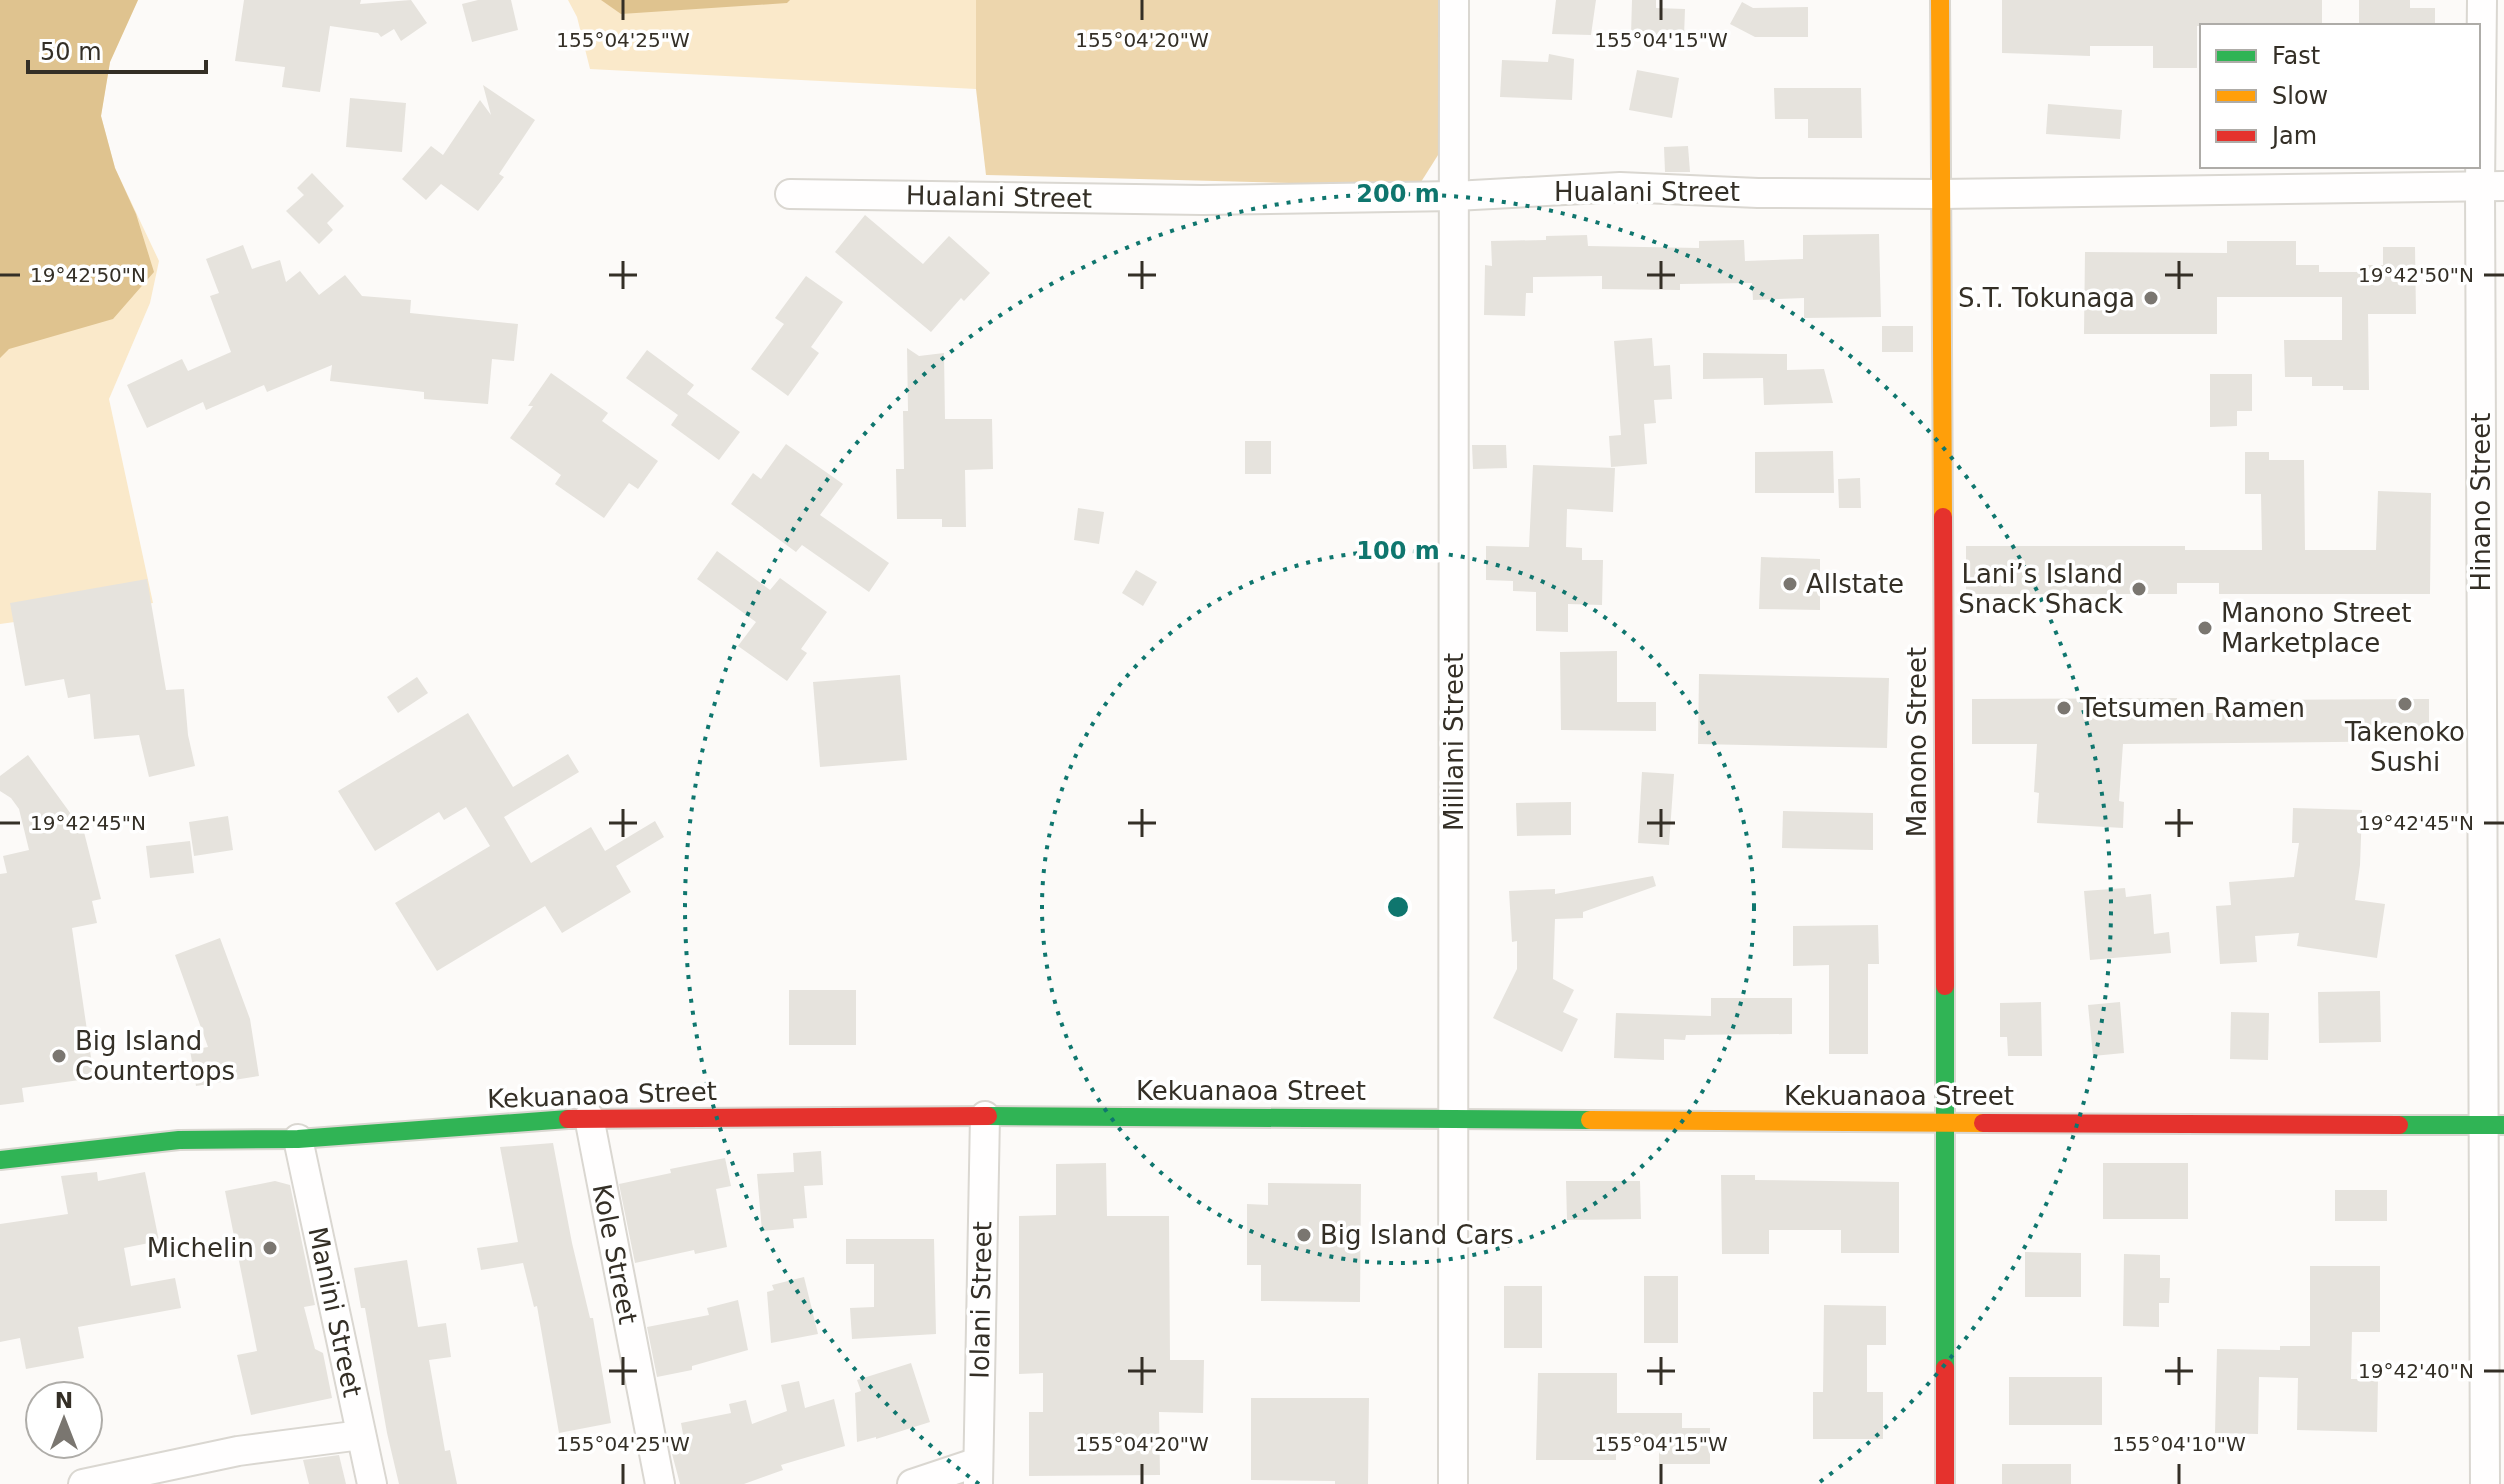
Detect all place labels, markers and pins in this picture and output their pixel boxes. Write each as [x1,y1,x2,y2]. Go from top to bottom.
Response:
place label: S.T. Tokunaga [1958,283,2135,313]
marker: S.T. Tokunaga [2142,289,2160,307]
place label: Lani’s Island Snack Shack [1958,559,2123,619]
place label: Allstate [1806,569,1904,599]
marker: Allstate [1781,575,1799,593]
marker: Lani’s Island Snack Shack [2130,580,2148,598]
place label: Manono Street Marketplace [2221,598,2411,658]
marker: Manono Street Marketplace [2196,619,2214,637]
place label: Tetsumen Ramen [2079,693,2305,723]
marker: Takenoko Sushi [2396,695,2414,713]
marker: Tetsumen Ramen [2055,699,2073,717]
place label: Takenoko Sushi [2344,717,2465,777]
centre of rings [1384,893,1412,921]
place label: Big Island Countertops [75,1026,235,1086]
marker: Big Island Countertops [50,1047,68,1065]
place label: Big Island Cars [1320,1220,1514,1250]
marker: Big Island Cars [1295,1226,1313,1244]
place label: Michelin [147,1233,254,1263]
marker: Michelin [261,1239,279,1257]

